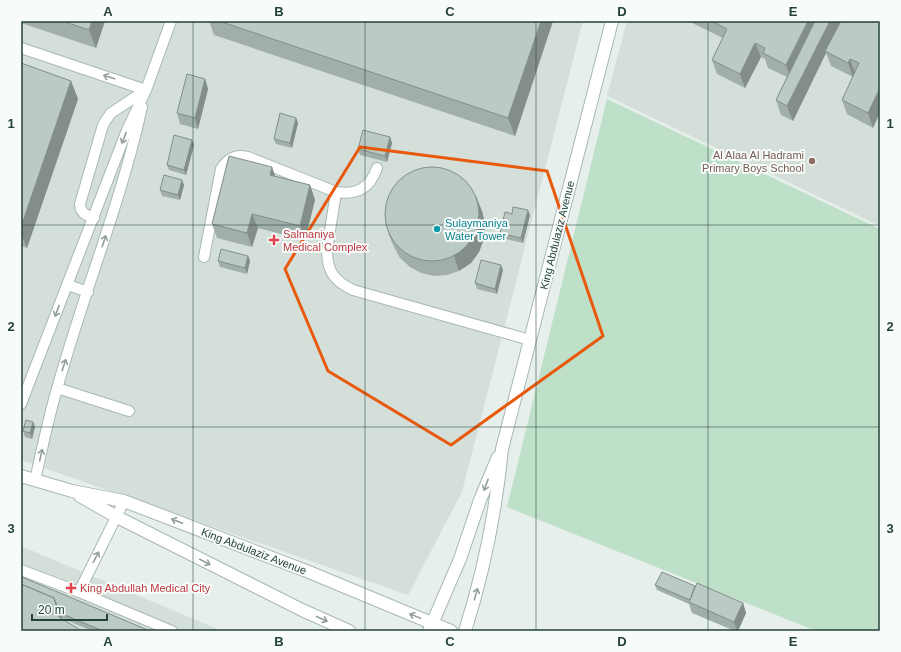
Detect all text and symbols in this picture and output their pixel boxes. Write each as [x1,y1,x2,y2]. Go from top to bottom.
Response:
text: A [103,4,113,19]
text: B [274,4,284,19]
text: C [445,4,455,19]
text: D [617,4,627,19]
text: E [789,4,798,19]
one-way arrow [103,73,115,81]
text: 1 [7,116,15,131]
text: 1 [886,116,894,131]
one-way arrow [120,131,128,143]
place label: Al Alaa Al Hadrami Primary Boys School [702,149,804,174]
marker: Al Alaa Al Hadrami Primary Boys School [807,156,817,166]
street label: King Abdulaziz Avenue [538,179,576,291]
place label: Sulaymaniya Water Tower [445,217,509,242]
marker: Sulaymaniya Water Tower [432,224,442,234]
place label: Salmaniya Medical Complex [283,228,368,253]
marker: Salmaniya Medical Complex [268,234,280,246]
one-way arrow [101,235,108,248]
one-way arrow [53,305,61,317]
text: 2 [7,319,15,334]
text: 2 [886,319,894,334]
one-way arrow [61,359,69,371]
one-way arrow [37,449,45,462]
one-way arrow [482,478,489,491]
one-way arrow [171,517,183,525]
text: 3 [7,521,15,536]
text: 3 [886,521,894,536]
street label: King Abdulaziz Avenue [200,525,308,577]
one-way arrow [93,552,100,564]
one-way arrow [199,559,211,566]
marker: King Abdullah Medical City [65,582,77,594]
place label: King Abdullah Medical City [80,582,211,594]
one-way arrow [473,587,480,600]
scale bar [32,596,107,622]
text: 20 m [38,603,65,617]
one-way arrow [409,611,421,619]
one-way arrow [316,616,328,623]
text: A [103,634,113,649]
text: B [274,634,284,649]
text: C [445,634,455,649]
text: D [617,634,627,649]
text: E [789,634,798,649]

